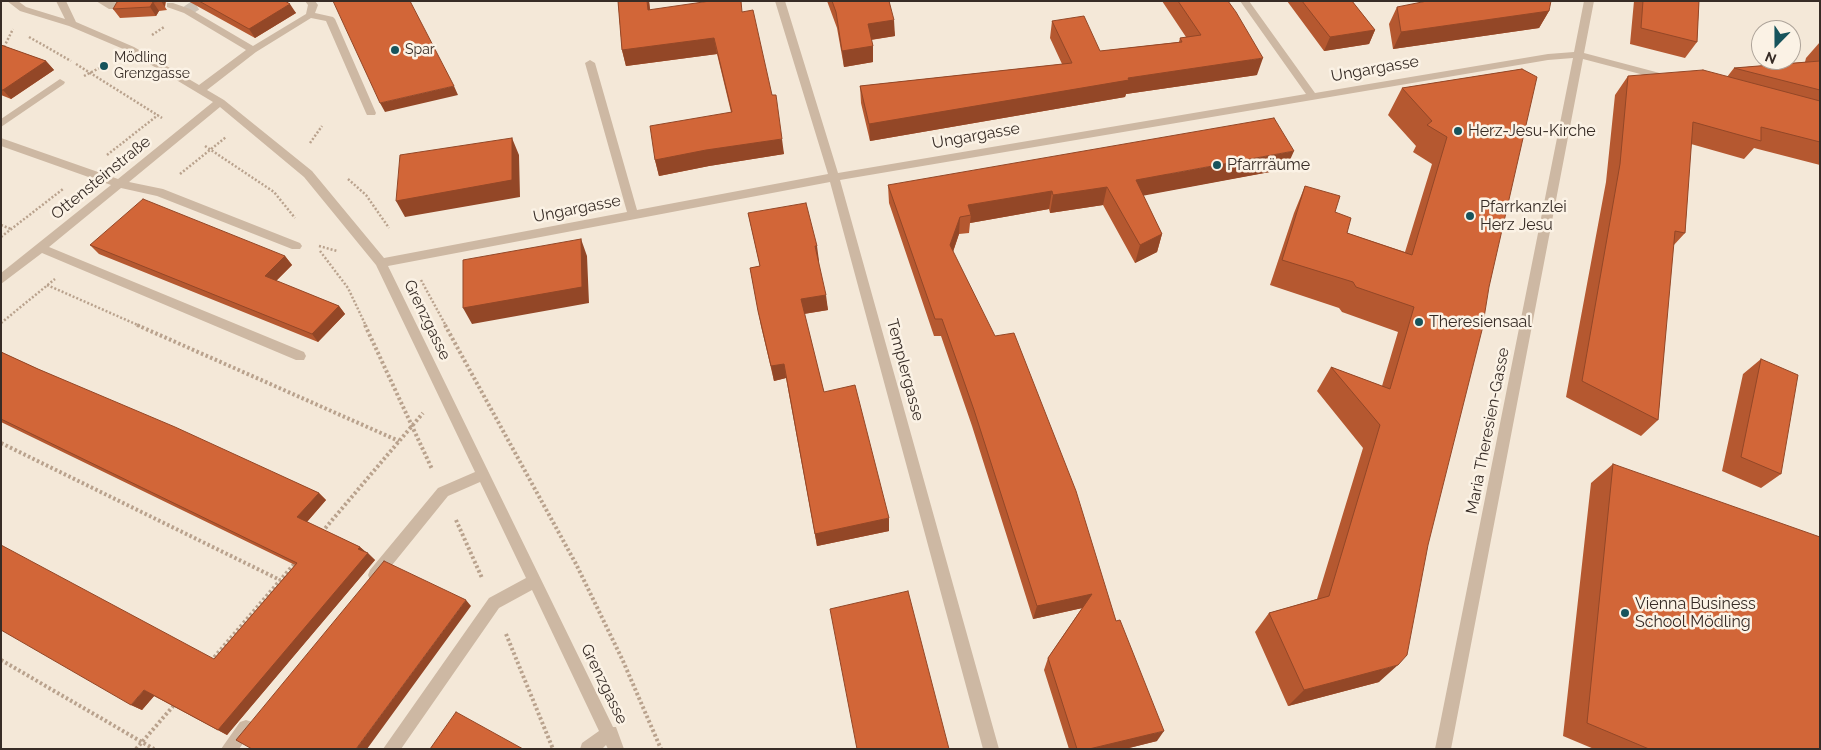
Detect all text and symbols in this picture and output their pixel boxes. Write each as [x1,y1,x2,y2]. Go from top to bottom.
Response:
north arrow [1751,20,1801,70]
place label: Spar [405,42,435,58]
marker: Spar [389,44,401,56]
text: N [1763,49,1779,67]
place label: Mödling Grenzgasse [114,50,190,82]
street label: Ungargasse [1330,52,1420,86]
marker: Mödling Grenzgasse [98,60,110,72]
street label: Ungargasse [931,119,1021,153]
place label: Herz-Jesu-Kirche [1468,121,1596,141]
marker: Herz-Jesu-Kirche [1452,125,1464,137]
street label: Ottensteinstraße [48,132,154,224]
place label: Pfarrräume [1227,155,1310,175]
marker: Pfarrräume [1211,159,1223,171]
street label: Ungargasse [532,191,622,227]
place label: Pfarrkanzlei Herz Jesu [1480,197,1567,235]
marker: Pfarrkanzlei Herz Jesu [1464,210,1476,222]
street label: Grenzgasse [399,277,455,363]
place label: Theresiensaal [1429,312,1532,332]
marker: Theresiensaal [1413,316,1425,328]
street label: Templergasse [882,317,928,423]
street label: Maria Theresien-Gasse [1462,346,1514,516]
place label: Vienna Business School Mödling [1635,594,1756,632]
marker: Vienna Business School Mödling [1619,607,1631,619]
street label: Grenzgasse [576,641,632,727]

